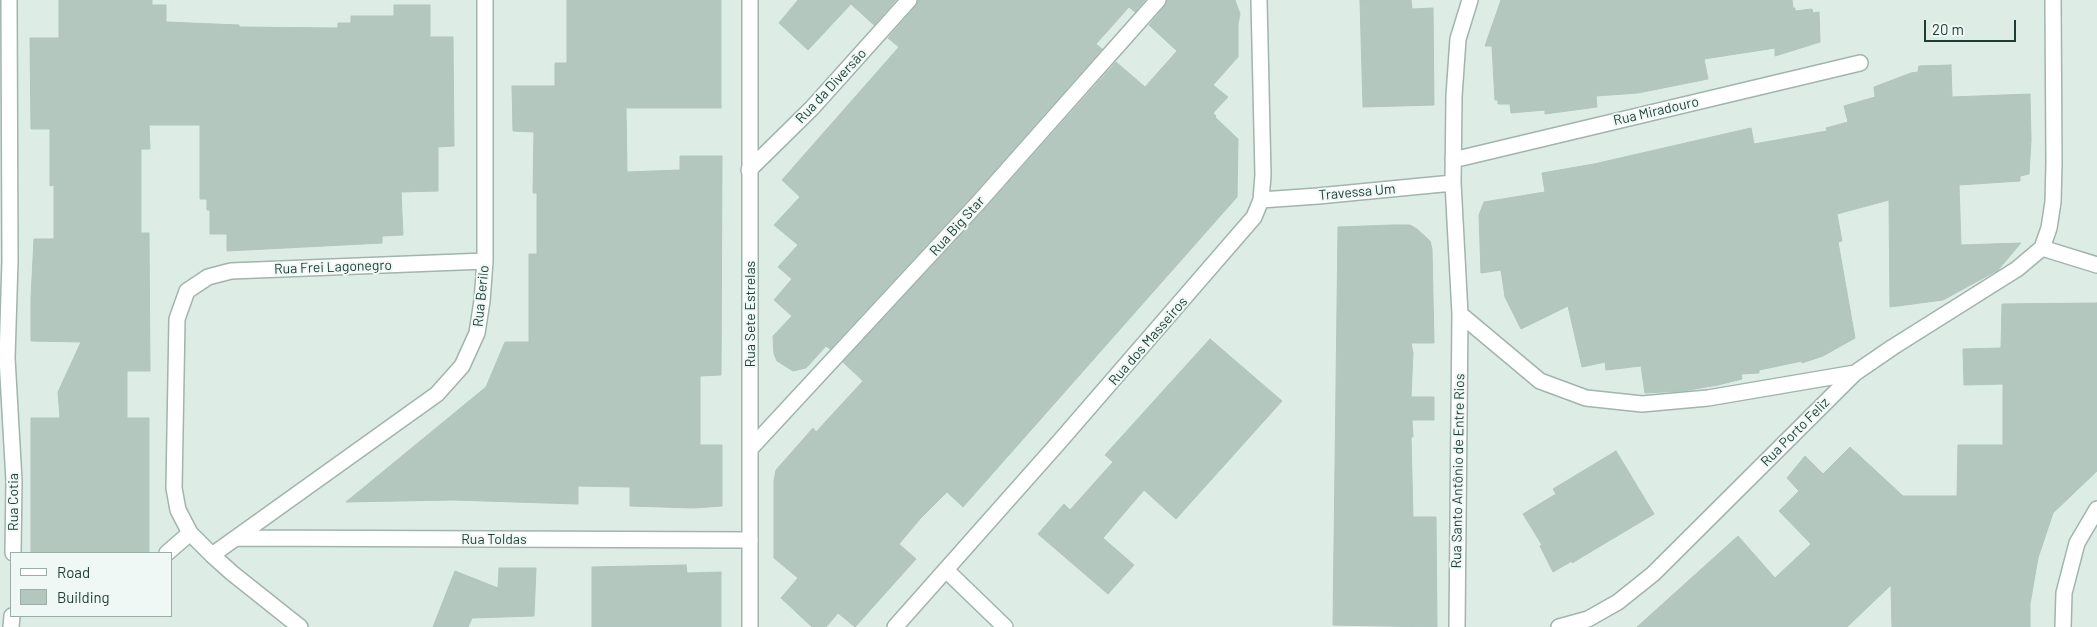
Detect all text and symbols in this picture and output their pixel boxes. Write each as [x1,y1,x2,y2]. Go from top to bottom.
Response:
scale bar [1927,10,2020,42]
text: 20 m [1932,20,1964,38]
street label: Rua da Diversão [792,45,870,127]
street label: Rua Miradouro [1612,93,1700,129]
street label: Travessa Um [1318,180,1396,204]
street label: Rua Big Star [926,193,988,259]
street label: Rua Frei Lagonegro [274,257,392,277]
street label: Rua Sete Estrelas [742,261,758,367]
street label: Rua Berilo [469,264,493,328]
street label: Rua dos Masseiros [1105,293,1191,389]
street label: Rua Santo Antônio de Entre Rios [1448,373,1468,569]
street label: Rua Porto Feliz [1757,394,1833,470]
street label: Rua Cotia [5,473,21,531]
street label: Rua Toldas [461,531,527,547]
legend [10,552,172,617]
text: Road [57,563,90,581]
text: Building [57,588,110,606]

